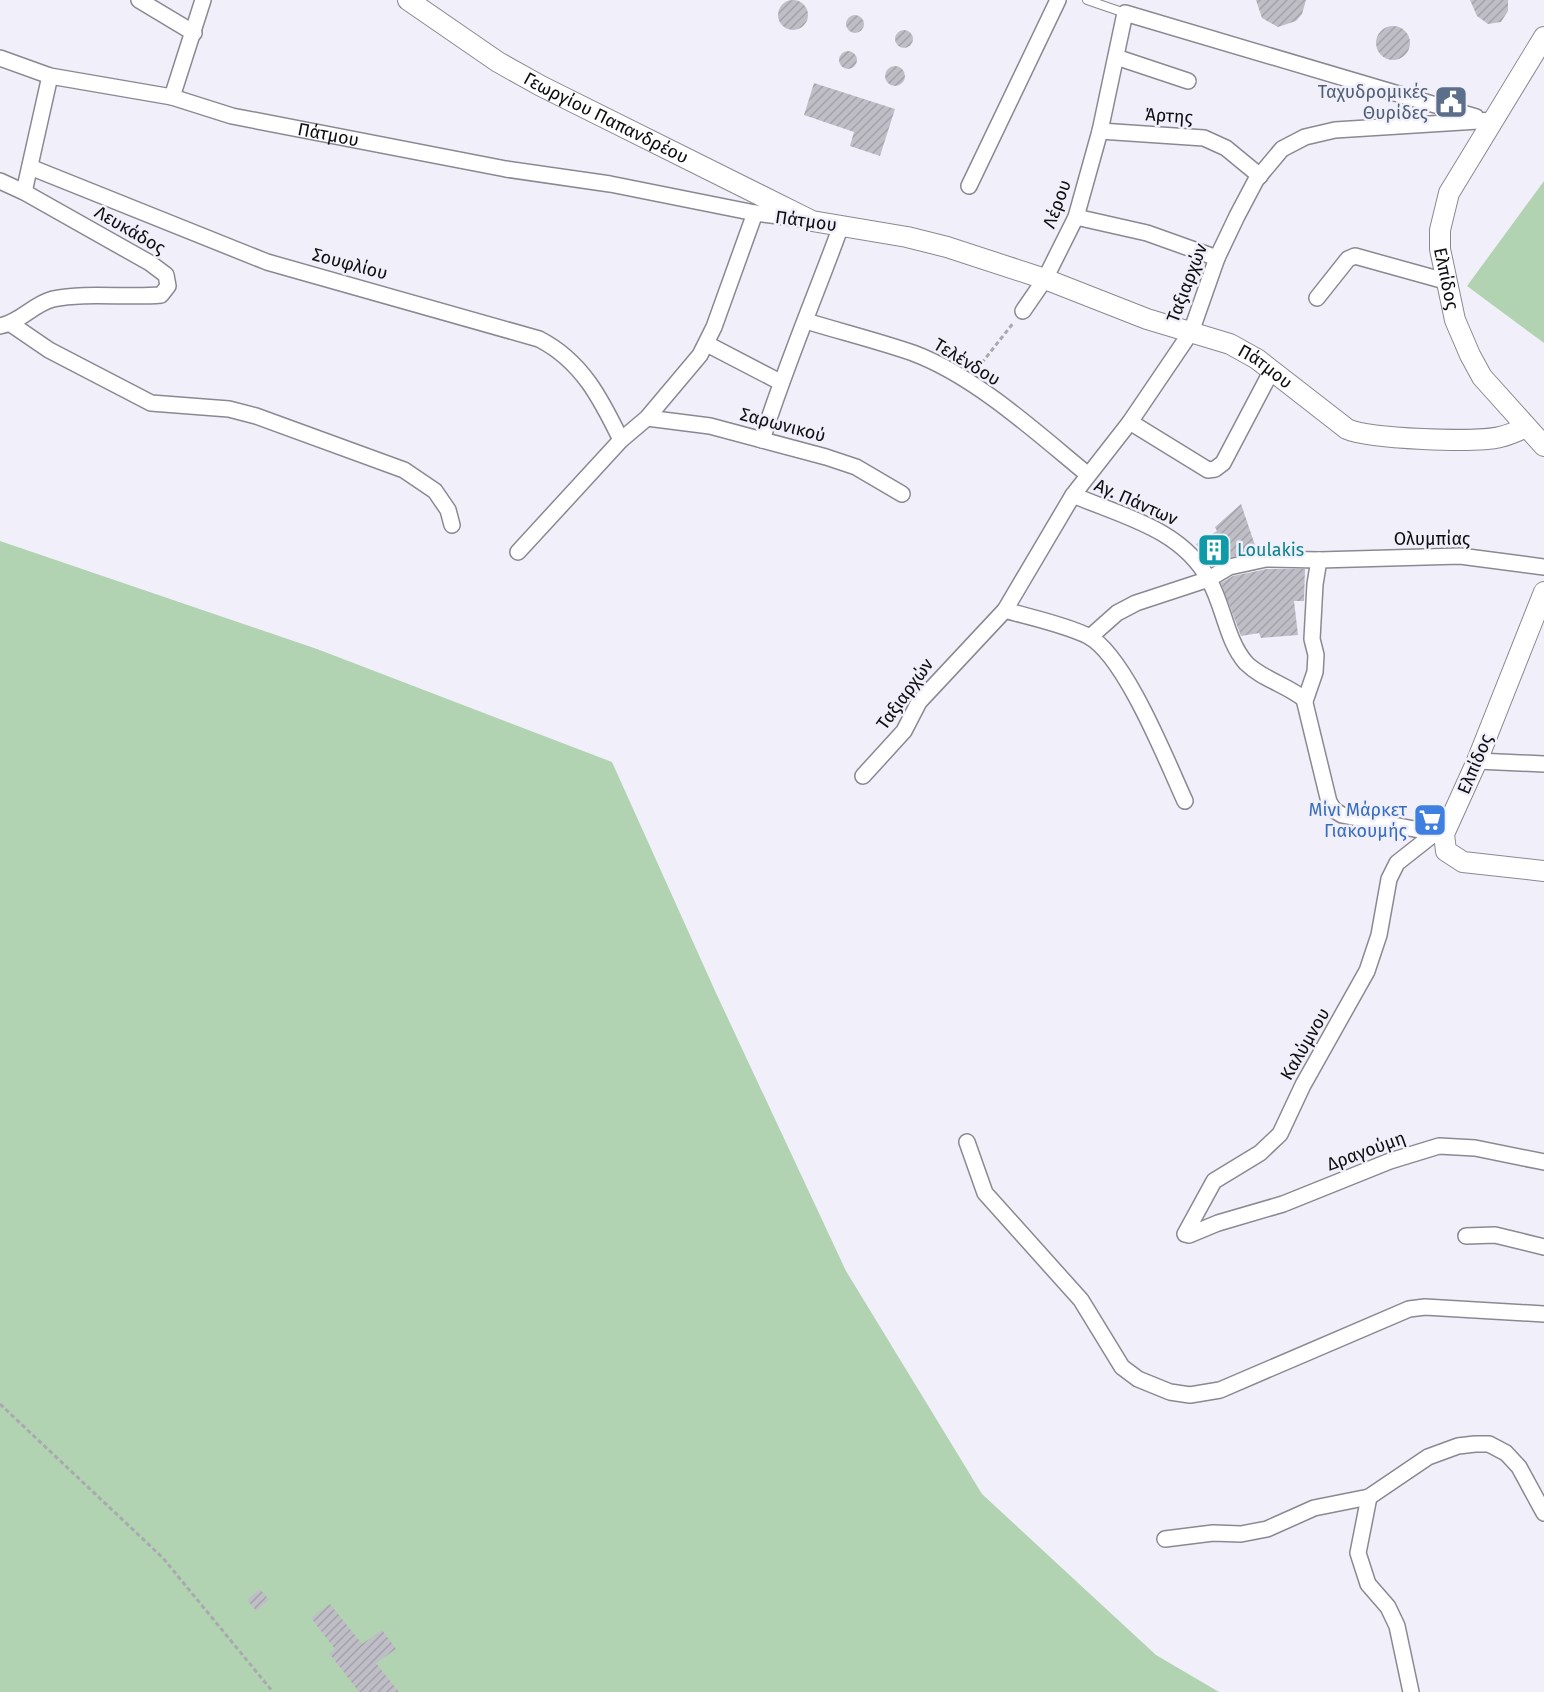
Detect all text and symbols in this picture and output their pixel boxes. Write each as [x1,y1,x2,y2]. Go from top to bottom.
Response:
street label: Γεωργίου Παπανδρέου [520,67,692,169]
place label: Ταχυδρομικές Θυρίδες [1318,81,1429,124]
public building icon: Ταχυδρομικές Θυρίδες [1433,84,1469,120]
street label: Άρτης [1144,103,1194,129]
street label: Πάτμου [296,118,361,151]
street label: Λέρου [1038,177,1076,231]
street label: Λευκάδος [91,201,170,259]
street label: Πάτμου [774,206,838,236]
street label: Ταξιαρχών [1162,240,1212,326]
street label: Σουφλίου [310,243,390,285]
street label: Ελπίδος [1429,245,1464,312]
street label: Τελένδου [930,334,1004,390]
street label: Πάτμου [1234,340,1297,393]
street label: Σαρωνικού [738,403,828,447]
street label: Αγ. Πάντων [1091,474,1181,530]
street label: Ολυμπίας [1394,528,1471,550]
building icon: Loulakis [1196,532,1232,568]
place label: Loulakis [1237,539,1304,561]
street label: Ταξιαρχών [872,654,938,734]
street label: Ελπίδος [1453,730,1498,797]
place label: Μίνι Μάρκετ Γιακουμής [1308,799,1408,842]
supermarket icon: Μίνι Μάρκετ Γιακουμής [1412,802,1448,838]
street label: Καλύμνου [1276,1004,1334,1084]
street label: Δραγούμη [1324,1127,1408,1175]

